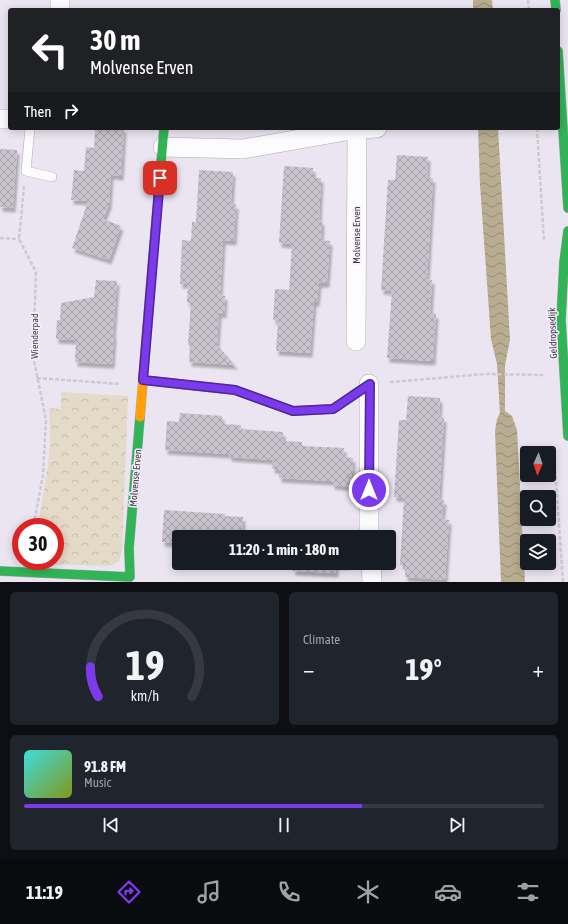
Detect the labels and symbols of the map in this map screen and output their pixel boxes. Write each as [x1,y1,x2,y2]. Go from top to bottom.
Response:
pin [143,161,177,195]
street label: Molvense Erven [351,206,362,264]
street label: Geldropsedijk [546,307,559,359]
street label: Wienderpad [29,313,40,359]
north arrow [520,446,556,482]
street label: Molvense Erven [128,449,143,507]
position arrow [348,469,390,511]
speed limit sign: 30 [12,518,64,570]

